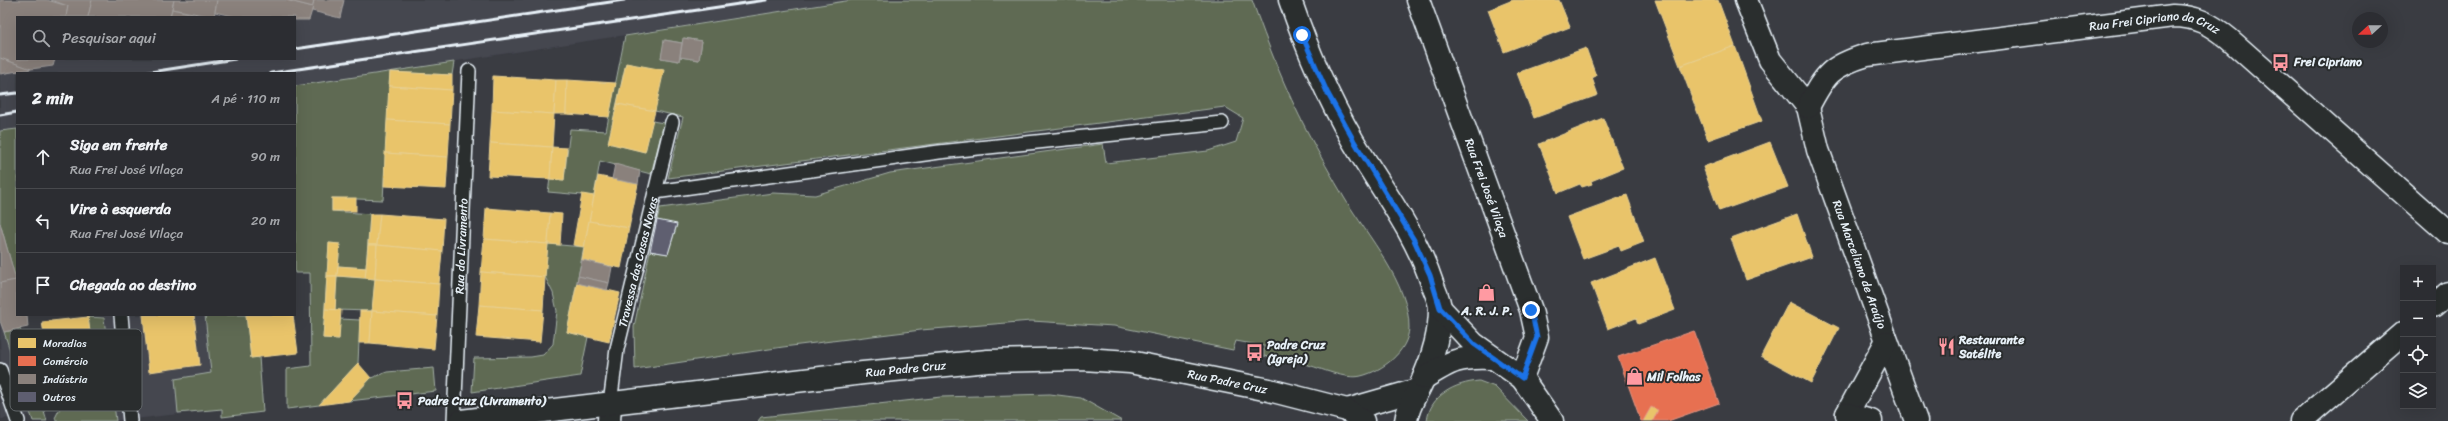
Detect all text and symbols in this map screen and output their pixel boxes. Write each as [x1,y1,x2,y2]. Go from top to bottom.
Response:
street label: Rua Frei Cipriano da Cruz [2088,5,2225,40]
north arrow [2352,12,2388,48]
search box [16,16,296,60]
text: Pesquisar aqui [62,25,156,51]
route start [1293,26,1311,44]
icon: search [30,27,52,49]
place label: Frei Cipriano [2293,51,2362,73]
bus stop icon: Frei Cipriano [2271,52,2291,72]
text: 2 min [32,83,73,113]
text: A pé · 110 m [212,87,280,110]
text: Siga em frente [70,132,167,158]
street label: Rua Frei José Vilaça [1458,135,1515,242]
text: 90 m [250,145,280,168]
icon: ahead [32,146,54,168]
text: Rua Frei José Vilaça [70,158,183,181]
street label: Travessa das Casas Novas [612,194,665,330]
text: Vire à esquerda [70,196,171,222]
street label: Rua Marceliano de Araújo [1826,197,1893,332]
street label: Rua do Livramento [448,198,475,295]
text: 20 m [251,209,280,232]
icon: left [32,210,54,232]
text: Rua Frei José Vilaça [70,222,183,245]
map controls [2400,265,2436,409]
button: + [2400,265,2436,301]
text: Chegada ao destino [70,272,196,298]
icon: arrive [32,274,54,296]
shop icon: A. R. J. P. [1477,282,1497,302]
place label: A. R. J. P. [1460,300,1513,322]
route end [1522,301,1540,319]
button: − [2400,301,2436,337]
legend [10,329,142,411]
place label: Restaurante Satélite [1958,329,2025,365]
text: Moradias [43,334,87,353]
place label: Padre Cruz (Igreja) [1267,334,1327,370]
restaurant icon: Restaurante Satélite [1936,337,1956,357]
button: locate [2400,337,2436,373]
bus stop icon: Padre Cruz (Igreja) [1244,342,1264,362]
text: Comércio [43,352,89,371]
street label: Rua Padre Cruz [865,354,947,384]
street label: Rua Padre Cruz [1186,363,1270,400]
place label: Mil Folhas [1646,366,1701,388]
shop icon: Mil Folhas [1624,367,1644,387]
text: Indústria [42,370,88,389]
button: layers [2400,373,2436,409]
text: Outros [43,388,76,407]
place label: Padre Cruz (Livramento) [418,390,547,412]
bus stop icon: Padre Cruz (Livramento) [395,391,415,411]

